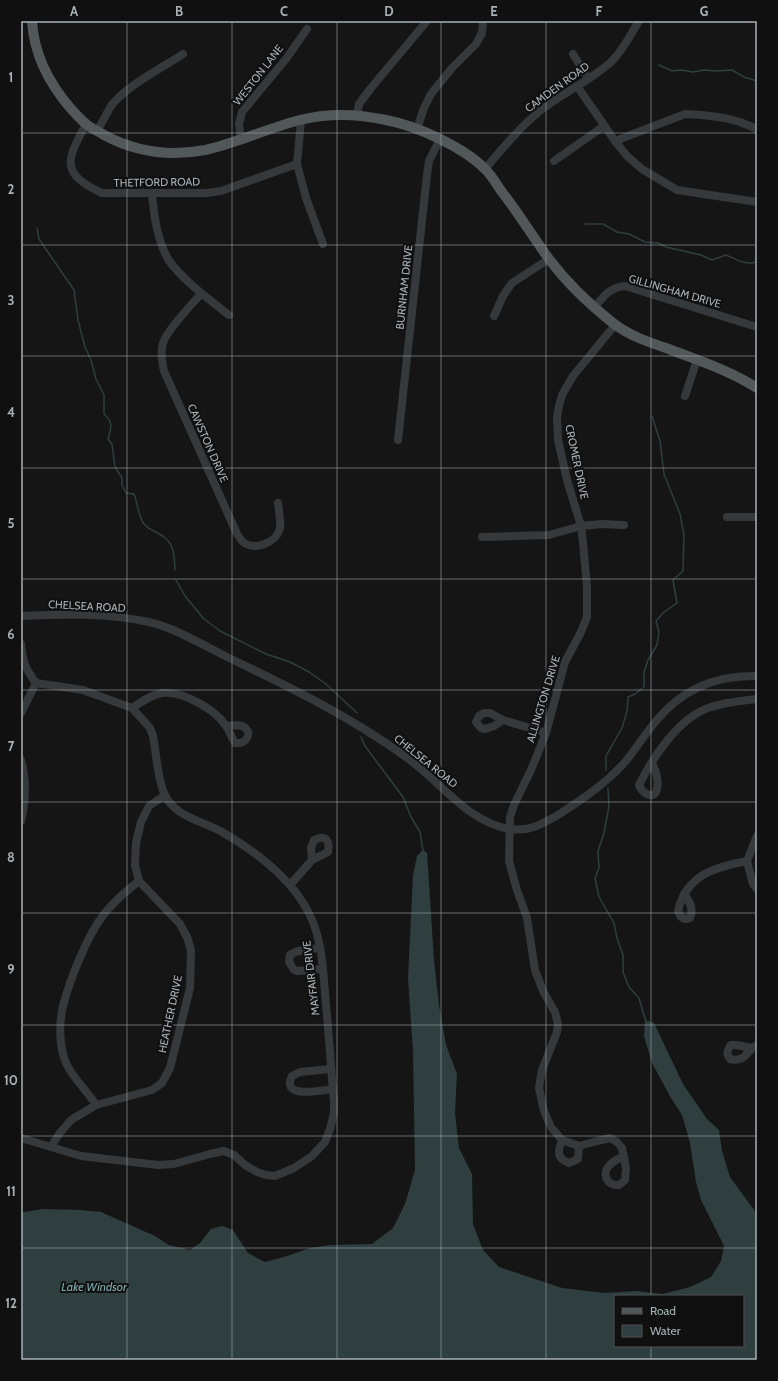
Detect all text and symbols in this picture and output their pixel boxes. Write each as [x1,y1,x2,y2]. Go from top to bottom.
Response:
text: A [70,3,79,19]
text: B [175,3,183,19]
text: C [280,3,288,19]
text: D [384,3,394,19]
text: E [490,3,498,19]
text: F [596,3,603,19]
text: G [700,3,709,19]
street label: WESTON LANE [230,42,286,108]
street label: CAMDEN ROAD [522,59,592,115]
text: 1 [9,69,13,85]
street label: THETFORD ROAD [114,174,200,190]
text: 2 [8,181,15,197]
street label: BURNHAM DRIVE [393,244,415,330]
street label: GILLINGHAM DRIVE [627,271,723,311]
text: 3 [7,292,15,308]
street label: CAWSTON DRIVE [184,402,232,484]
text: 4 [7,404,15,420]
street label: CROMER DRIVE [562,423,592,501]
text: 5 [8,515,15,531]
street label: CHELSEA ROAD [48,597,126,615]
text: 6 [7,626,15,642]
street label: ALLINGTON DRIVE [523,654,563,744]
street label: CHELSEA ROAD [391,731,461,791]
text: 7 [8,738,15,754]
text: 8 [7,849,15,865]
street label: MAYFAIR DRIVE [299,940,323,1016]
text: 9 [7,961,15,977]
street label: HEATHER DRIVE [155,974,185,1054]
text: 10 [4,1072,18,1088]
text: 11 [6,1183,16,1199]
water label: Lake Windsor [61,1279,128,1294]
text: 12 [5,1295,17,1311]
legend [614,1295,744,1347]
text: Road [650,1303,676,1318]
text: Water [650,1323,681,1338]

